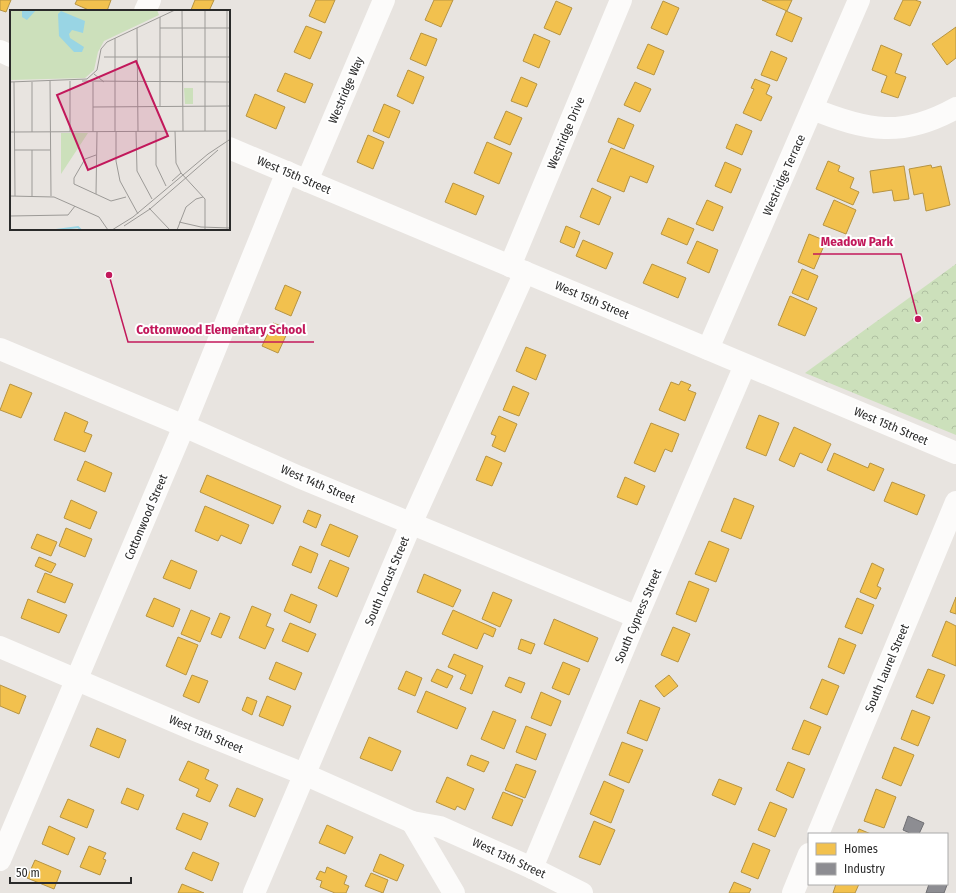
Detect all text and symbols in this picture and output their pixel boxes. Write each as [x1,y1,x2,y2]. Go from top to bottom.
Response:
inset map [10,10,230,230]
street label: Westridge Way [326,54,367,126]
street label: Westridge Drive [544,95,588,171]
street label: Westridge Terrace [760,132,808,218]
street label: West 15th Street [255,153,333,197]
callout: Meadow Park [813,229,901,254]
text: Meadow Park [821,234,894,249]
street label: West 15th Street [553,278,631,322]
callout: Cottonwood Elementary School [128,317,314,342]
text: Cottonwood Elementary School [136,322,306,337]
street label: West 15th Street [852,404,930,448]
street label: West 14th Street [279,462,357,506]
street label: Cottonwood Street [122,472,170,562]
street label: South Locust Street [362,534,412,628]
street label: South Cypress Street [612,567,664,665]
street label: South Laurel Street [862,622,912,714]
street label: West 13th Street [167,712,245,756]
legend [808,833,948,885]
street label: West 13th Street [470,835,548,881]
text: Homes [844,842,878,856]
scale bar [10,859,131,885]
text: Industry [844,862,885,876]
text: 50 m [16,866,40,880]

